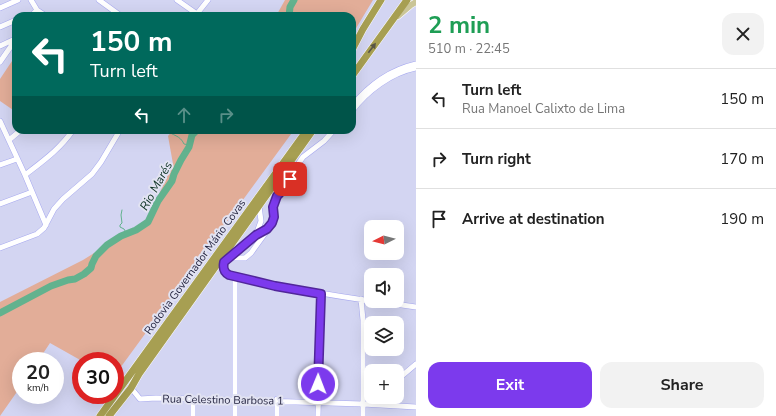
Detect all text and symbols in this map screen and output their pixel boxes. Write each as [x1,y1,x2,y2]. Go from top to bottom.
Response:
text: 2 min [428,9,490,41]
button: close [722,13,764,55]
text: 150 m [90,23,173,61]
icon: left [24,28,76,80]
text: 510 m · 22:45 [428,40,510,58]
one-way arrow [368,43,376,54]
text: Turn left [90,59,158,83]
text: Turn left [462,80,521,100]
icon: left [428,88,450,110]
text: 150 m [720,89,764,109]
text: Rua Manoel Calixto de Lima [462,100,625,118]
icon: left [131,104,153,126]
icon: ahead [173,104,195,126]
icon: right [215,104,237,126]
icon: right [428,148,450,170]
text: Turn right [462,149,531,169]
text: 170 m [720,149,764,169]
water label: Rio Marés [136,159,176,213]
pin [273,162,307,196]
icon: arrive [279,168,301,190]
street label: Rodovia Governador Mário Covas [141,196,249,338]
icon: arrive [428,208,450,230]
text: Arrive at destination [462,209,605,229]
text: 190 m [720,209,764,229]
north arrow [364,220,404,260]
map controls [364,220,404,404]
button: sound [364,268,404,308]
button: layers [364,316,404,356]
speed limit sign: 30 [72,352,124,404]
text: 20 [26,359,50,386]
button: Exit [428,362,592,408]
button: Share [600,362,764,408]
position arrow [297,363,339,405]
button: + [364,364,404,404]
text: km/h [27,381,49,395]
street label: Rua Celestino Barbosa 1 [162,391,284,409]

